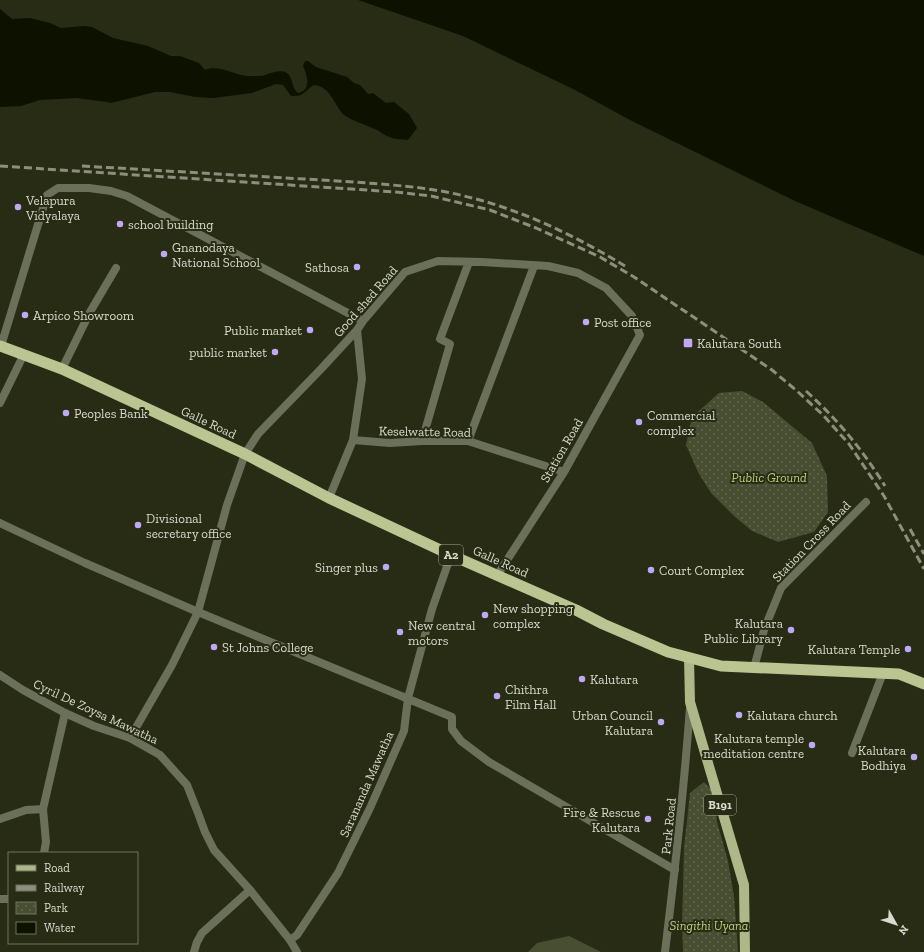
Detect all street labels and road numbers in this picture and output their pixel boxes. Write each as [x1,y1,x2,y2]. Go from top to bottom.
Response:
street label: Good shed Road [330,263,400,340]
street label: Galle Road [179,403,239,442]
street label: Station Road [537,416,586,485]
street label: Keselwatte Road [379,423,471,440]
street label: Station Cross Road [769,498,854,585]
street label: Galle Road [471,543,531,580]
road number: A2 [439,545,463,565]
street label: Cyril De Zoysa Mawatha [31,676,161,747]
street label: Sarananda Mawatha [336,728,397,840]
road number: B191 [704,795,736,815]
street label: Park Road [658,797,679,855]

